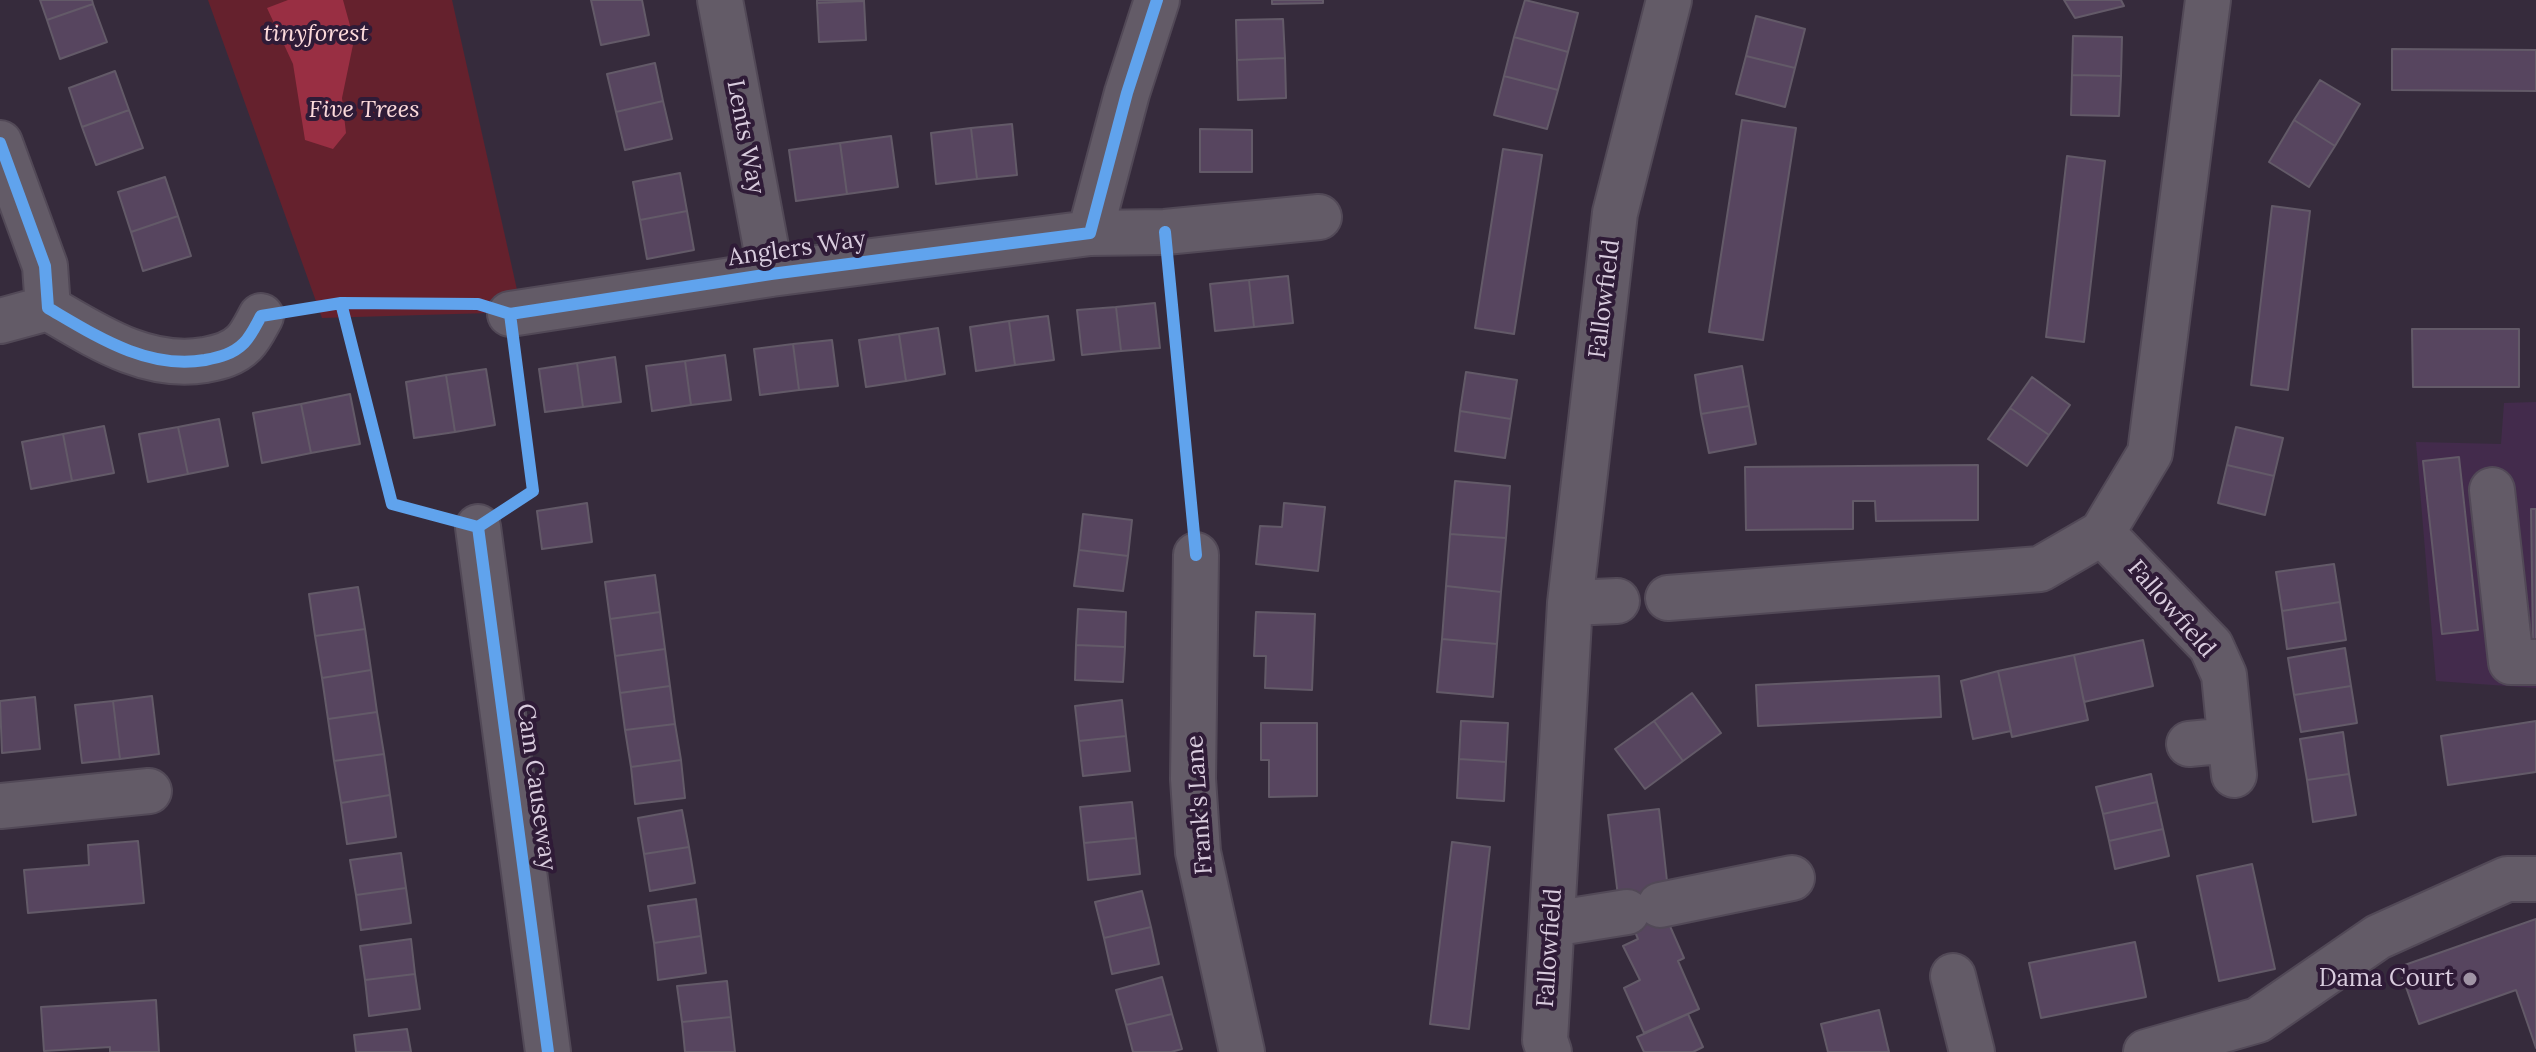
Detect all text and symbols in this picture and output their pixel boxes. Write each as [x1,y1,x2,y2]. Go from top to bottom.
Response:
park label: tinyforest [264,20,368,48]
street label: Lents Way [720,77,770,197]
park label: Five Trees [309,96,419,124]
street label: Anglers Way [726,225,868,273]
street label: Fallowfield [1583,238,1627,360]
street label: Fallowfield [2121,554,2221,664]
street label: Cam Causeway [510,702,562,872]
street label: Frank's Lane [1181,734,1219,876]
street label: Fallowfield [1531,887,1569,1009]
place label: Dama Court [2319,965,2454,993]
marker: Dama Court [2461,970,2479,988]

